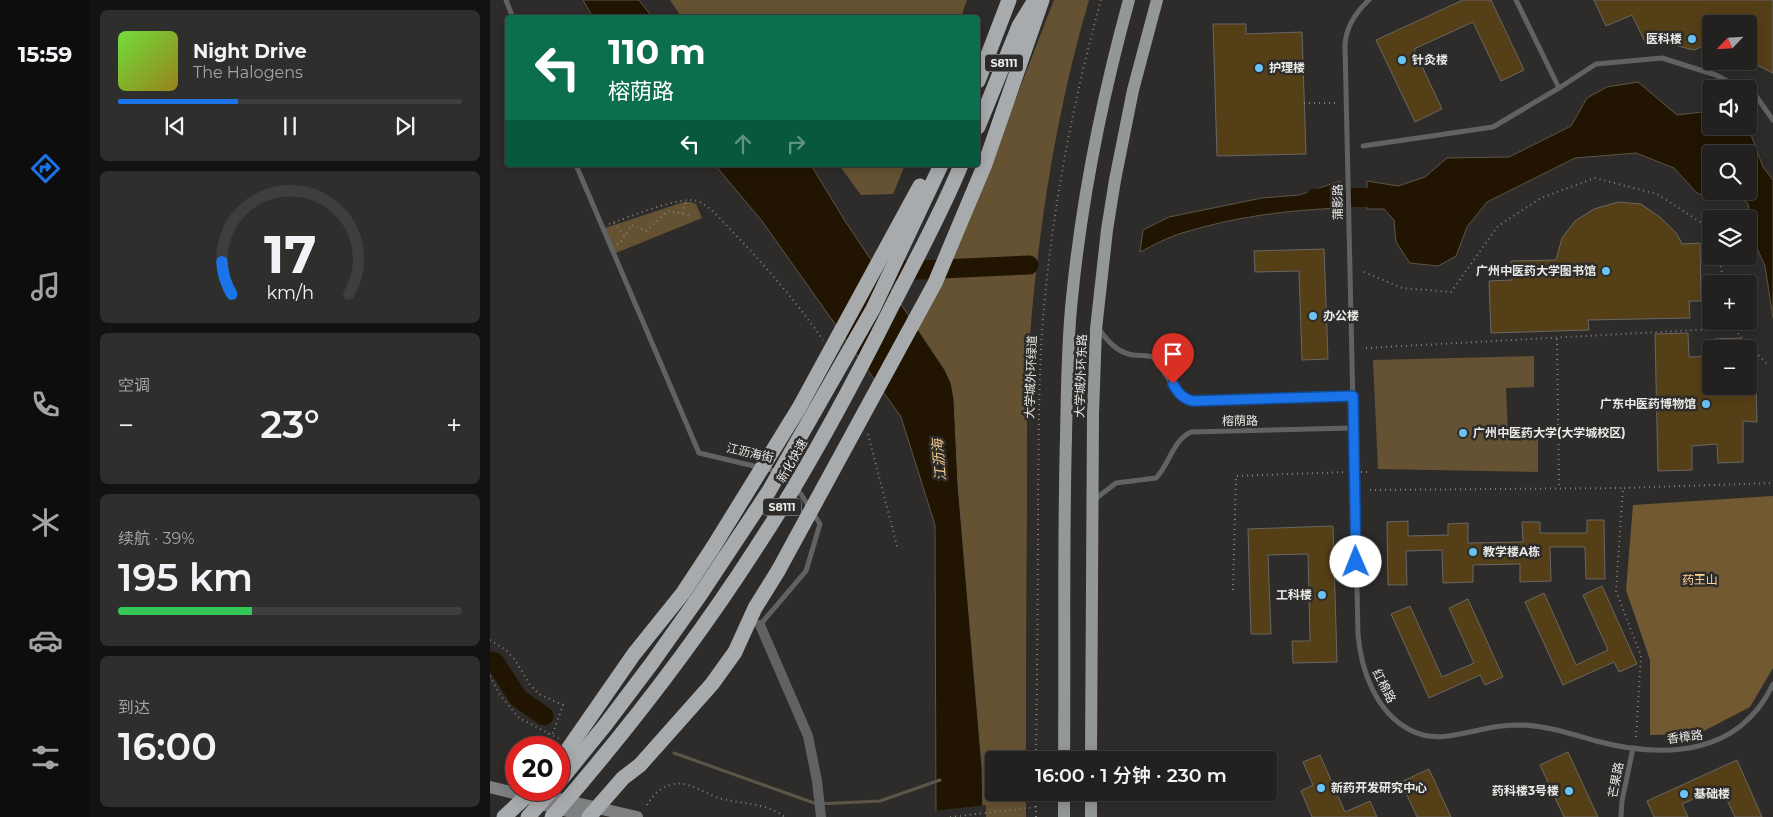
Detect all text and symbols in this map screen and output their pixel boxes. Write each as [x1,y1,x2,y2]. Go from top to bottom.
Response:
north arrow [1702,15,1758,70]
map controls [1702,15,1757,395]
text: 110 m [608,30,706,73]
place label: 医科楼 [1646,31,1682,46]
marker: 医科楼 [1686,33,1698,45]
icon: left [525,35,590,100]
text: Night Drive [193,40,307,63]
text: 15:59 [18,41,72,68]
place label: 针灸楼 [1412,52,1448,67]
road number: S8111 [985,54,1023,72]
marker: 针灸楼 [1396,54,1408,66]
place label: 护理楼 [1269,60,1305,75]
marker: 护理楼 [1253,62,1265,74]
text: The Halogens [193,63,303,82]
text: 榕荫路 [608,78,674,105]
button: sound [1702,80,1757,135]
icon: previous [161,112,189,140]
icon: pause [276,112,304,140]
icon: next [391,112,419,140]
icon: left [676,130,704,158]
icon: ahead [729,130,757,158]
icon: right [782,130,810,158]
button: search [1702,145,1757,200]
icon: directions [28,151,63,186]
street label: 蒲影路 [1330,184,1345,220]
button: layers [1702,210,1757,265]
text: 17 [264,223,316,286]
place label: 广州中医药大学图书馆 [1476,263,1596,278]
marker: 广州中医药大学图书馆 [1600,265,1612,277]
icon: music [28,269,63,304]
button: + [1702,275,1757,330]
text: km/h [266,282,314,303]
place label: 办公楼 [1323,308,1359,323]
marker: 办公楼 [1307,310,1319,322]
pin [1152,333,1194,384]
street label: 大学城外环东路 [1072,334,1089,418]
street label: 大学城外环绿道 [1022,335,1039,419]
icon: arrive [1159,340,1187,368]
button: − [1702,340,1757,395]
text: 空调 [118,376,150,395]
icon: phone [28,387,63,422]
place label: 广东中医药博物馆 [1600,396,1696,411]
marker: 广东中医药博物馆 [1700,398,1712,410]
text: 23° [260,401,320,448]
text: − [118,408,134,442]
text: + [446,408,462,442]
street label: 榕荫路 [1222,413,1258,428]
place label: 广州中医药大学(大学城校区) [1473,425,1626,440]
marker: 广州中医药大学(大学城校区) [1457,427,1469,439]
street label: 新化快速 [773,436,810,485]
water label: 江沥海 [928,436,950,482]
street label: 江沥海街 [725,440,775,465]
road number: S8111 [763,498,801,516]
icon: climate [28,505,63,540]
text: 续航 · 39% [118,529,194,548]
position arrow [1329,535,1381,587]
place label: 教学楼A栋 [1483,544,1540,559]
marker: 教学楼A栋 [1467,546,1479,558]
text: 195 km [118,554,253,601]
park label: 药王山 [1682,572,1718,587]
place label: 工科楼 [1276,587,1312,602]
marker: 工科楼 [1316,589,1328,601]
icon: car [28,623,63,658]
street label: 红棉路 [1370,666,1399,705]
text: 到达 [118,698,150,717]
text: 16:00 [118,723,217,770]
street label: 香樟路 [1666,727,1704,746]
speed limit sign: 20 [505,736,570,801]
icon: filters [28,740,63,775]
street label: 芒果路 [1605,761,1626,799]
text: 16:00 · 1 分钟 · 230 m [1035,764,1227,787]
place label: 新药开发研究中心 [1331,780,1427,795]
marker: 新药开发研究中心 [1315,782,1327,794]
place label: 药科楼3号楼 [1492,783,1559,798]
marker: 药科楼3号楼 [1563,785,1575,797]
place label: 基础楼 [1694,786,1730,801]
marker: 基础楼 [1678,788,1690,800]

